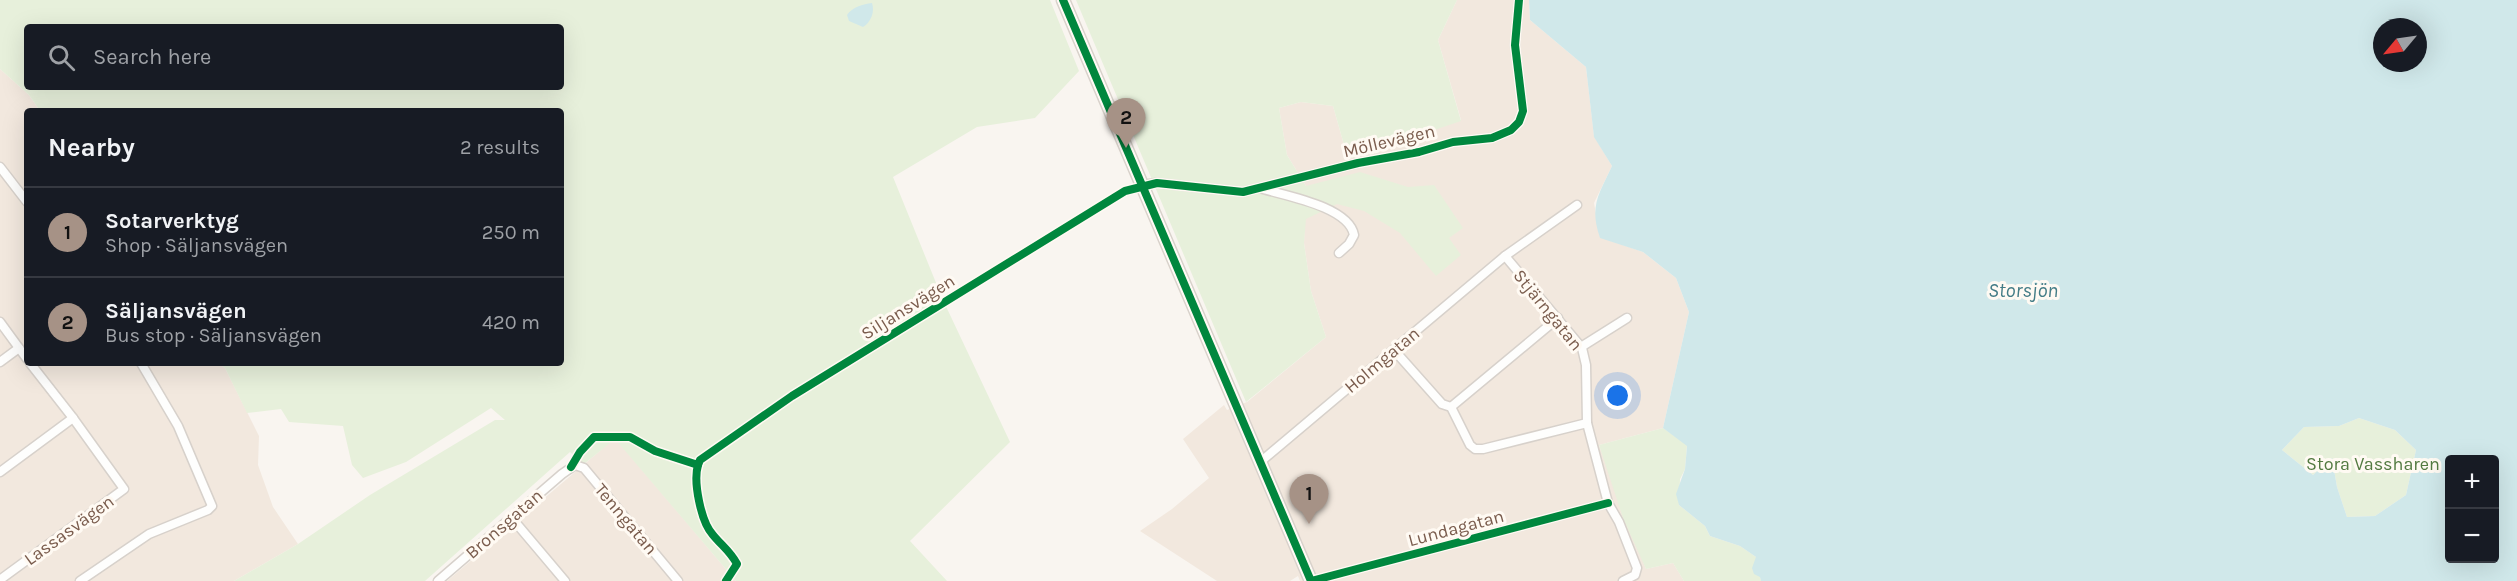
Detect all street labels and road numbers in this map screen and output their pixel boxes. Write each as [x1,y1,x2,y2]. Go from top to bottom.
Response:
street label: Möllevägen [1341,120,1437,162]
street label: Stjärngatan [1509,265,1587,355]
street label: Siljansvägen [857,269,959,345]
street label: Holmgatan [1340,322,1424,398]
street label: Tenngatan [590,479,662,559]
street label: Bronsgatan [461,484,547,564]
street label: Lassasvägen [20,490,118,570]
street label: Lundagatan [1406,505,1506,551]

